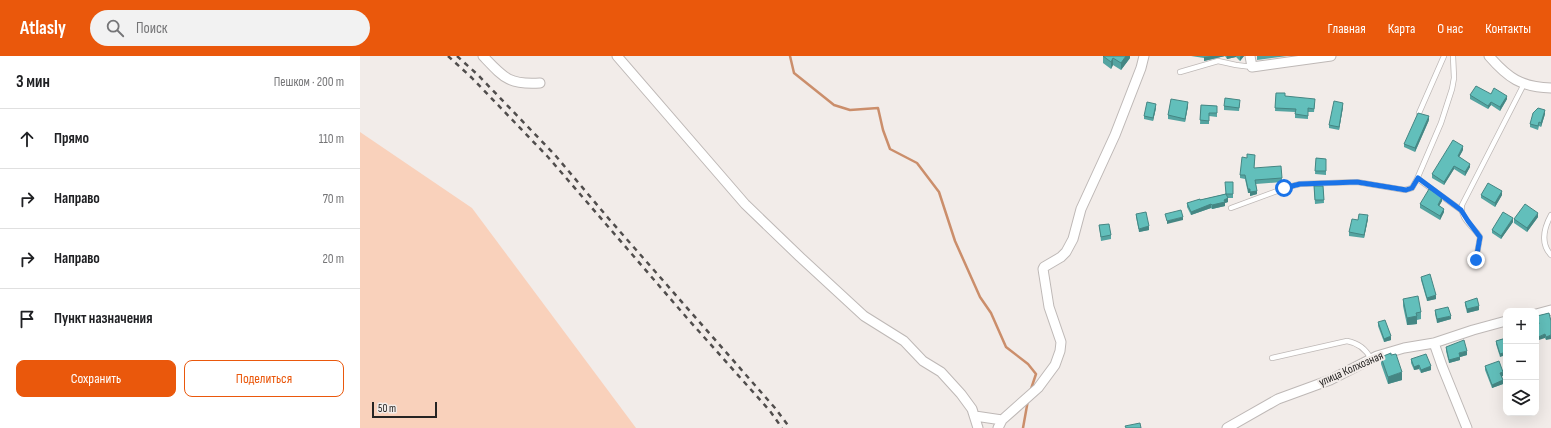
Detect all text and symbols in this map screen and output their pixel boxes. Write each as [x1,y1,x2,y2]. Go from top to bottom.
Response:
search box [90,10,370,46]
text: Atlasly [20,17,66,40]
icon: search [104,17,126,39]
text: Поиск [136,19,168,38]
text: Главная [1328,20,1366,37]
text: Карта [1388,20,1415,37]
text: О нас [1437,20,1463,37]
text: Контакты [1485,20,1531,37]
text: 3 мин [16,72,50,92]
text: Пешком · 200 m [274,74,344,90]
icon: ahead [16,128,38,150]
text: Прямо [54,129,89,148]
text: 110 m [319,131,344,147]
route start [1275,179,1293,197]
icon: right [16,188,38,210]
text: Направо [54,189,100,208]
text: 70 m [323,191,344,207]
icon: right [16,248,38,270]
text: Направо [54,249,100,268]
text: 20 m [322,251,344,267]
route end [1467,251,1485,269]
icon: arrive [16,308,38,330]
map controls [1503,308,1539,416]
button: + [1503,308,1539,344]
text: Пункт назначения [54,309,152,328]
button: − [1503,344,1539,380]
street label: улица Колхозная [1316,348,1386,390]
button: Сохранить [16,360,176,397]
button: Поделиться [184,360,344,397]
button: layers [1503,380,1539,416]
scale bar [372,400,437,419]
text: 50 m [378,402,396,415]

